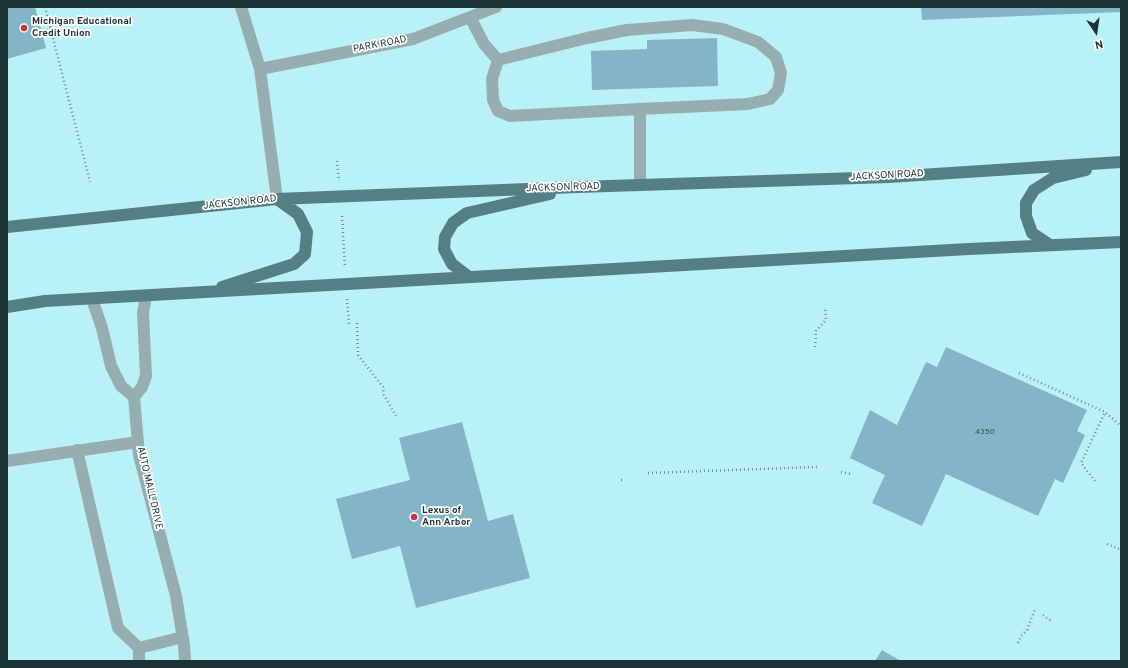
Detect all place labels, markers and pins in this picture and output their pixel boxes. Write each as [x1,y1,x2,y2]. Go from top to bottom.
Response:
place label: Michigan Educational Credit Union [32,16,132,40]
marker: Michigan Educational Credit Union [19,23,29,33]
place label: Lexus of Ann Arbor [422,505,470,528]
marker: Lexus of Ann Arbor [409,512,419,522]

